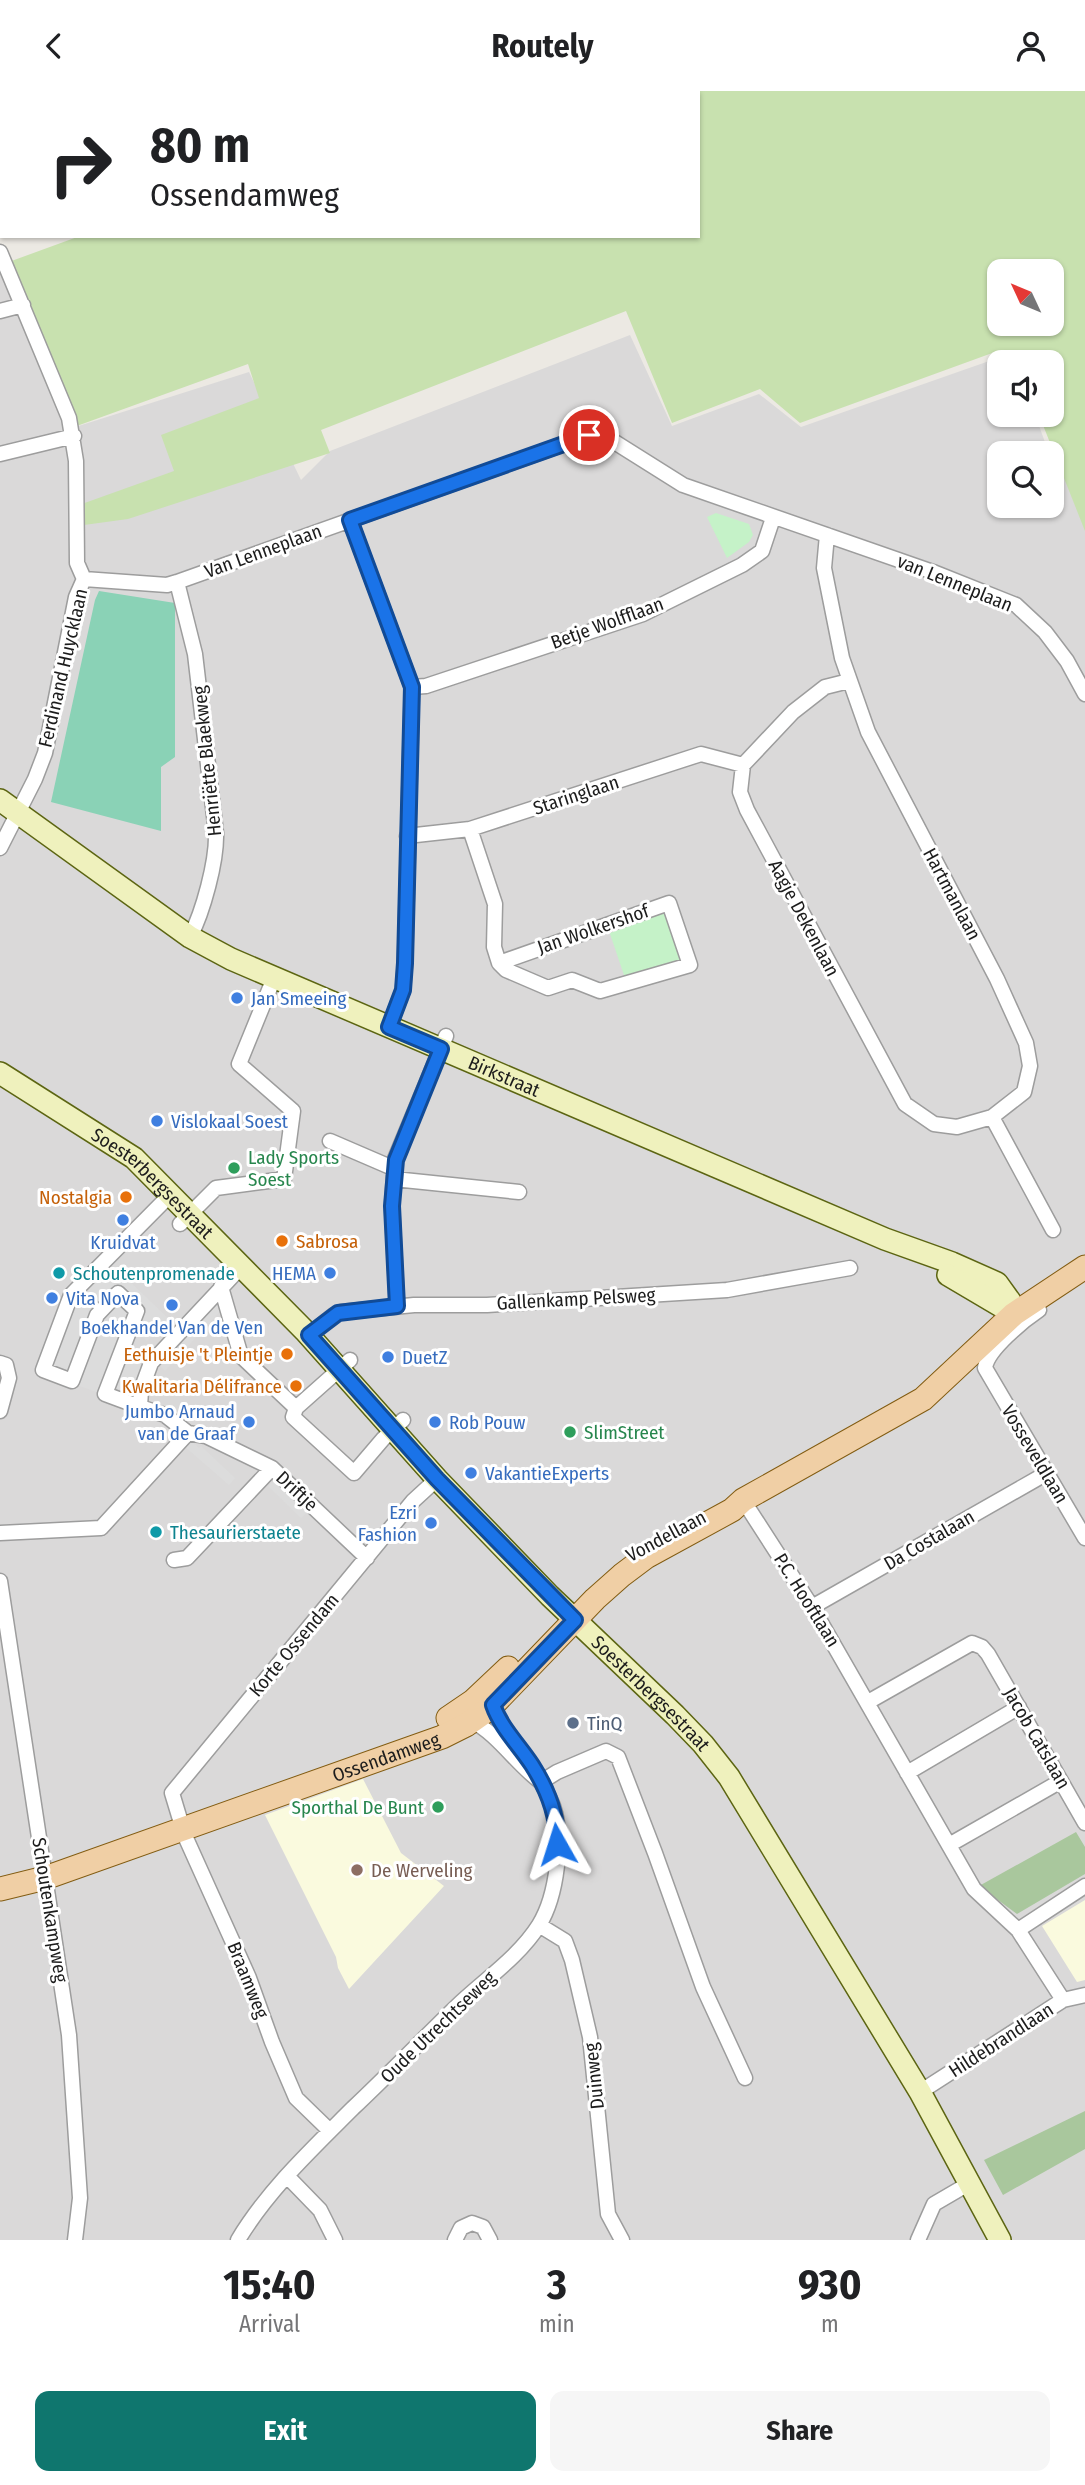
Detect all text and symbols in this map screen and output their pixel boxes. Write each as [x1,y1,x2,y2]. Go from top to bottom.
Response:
icon: back [35,27,73,65]
text: Routely [492,27,593,65]
icon: person [1012,27,1050,65]
text: 80 m [150,116,250,175]
icon: right [35,119,126,210]
text: Ossendamweg [150,176,339,214]
north arrow [987,259,1064,336]
map controls [987,259,1064,518]
button: sound [987,350,1064,427]
pin [559,405,619,465]
icon: arrive [570,416,608,454]
button: search [987,441,1064,518]
street label: Van Lenneplaan [201,519,325,583]
street label: van Lenneplaan [894,549,1016,617]
street label: Ferdinand Huycklaan [34,586,92,750]
street label: Betje Wolfflaan [547,592,667,654]
street label: Henriëtte Blaekweg [188,684,226,837]
street label: Staringlaan [530,770,622,820]
street label: Hartmanlaan [918,844,986,944]
street label: Aagje Dekenlaan [764,856,844,980]
street label: Jan Wolkershof [534,899,653,959]
place label: Jan Smeeing [251,987,347,1010]
marker: Jan Smeeing [229,990,245,1006]
street label: Birkstraat [465,1051,544,1102]
place label: Vislokaal Soest [171,1110,289,1133]
marker: Vislokaal Soest [149,1113,165,1129]
street label: Soesterbergsestraat [87,1123,219,1244]
place label: Lady Sports Soest [248,1146,339,1191]
marker: Lady Sports Soest [226,1160,242,1176]
place label: Nostalgia [39,1186,112,1209]
marker: Nostalgia [118,1189,134,1205]
marker: Kruidvat [115,1212,131,1228]
place label: Sabrosa [296,1230,358,1253]
place label: Kruidvat [90,1231,156,1254]
marker: Sabrosa [274,1233,290,1249]
place label: Schoutenpromenade [73,1262,235,1285]
place label: HEMA [272,1262,316,1285]
marker: Schoutenpromenade [51,1265,67,1281]
marker: HEMA [322,1265,338,1281]
street label: Gallenkamp Pelsweg [496,1283,656,1315]
place label: Vita Nova [66,1287,139,1310]
marker: Vita Nova [44,1290,60,1306]
marker: Boekhandel Van de Ven [164,1297,180,1313]
place label: Boekhandel Van de Ven [81,1316,263,1339]
place label: Eethuisje 't Pleintje [123,1343,273,1366]
marker: Eethuisje 't Pleintje [279,1346,295,1362]
place label: DuetZ [402,1346,448,1369]
marker: DuetZ [380,1349,396,1365]
place label: Kwalitaria Délifrance [122,1375,282,1398]
marker: Kwalitaria Délifrance [288,1378,304,1394]
place label: Jumbo Arnaud van de Graaf [125,1400,236,1445]
street label: Vosseveldlaan [997,1401,1073,1507]
place label: Rob Pouw [449,1411,526,1434]
marker: Jumbo Arnaud van de Graaf [241,1414,257,1430]
marker: Rob Pouw [427,1414,443,1430]
place label: SlimStreet [584,1421,665,1444]
marker: SlimStreet [562,1424,578,1440]
place label: VakantieExperts [485,1462,609,1485]
marker: VakantieExperts [463,1465,479,1481]
street label: Driftje [271,1466,323,1516]
place label: Ezri Fashion [358,1501,417,1546]
street label: Vondellaan [622,1505,710,1567]
street label: Da Costalaan [880,1505,978,1575]
marker: Ezri Fashion [423,1515,439,1531]
place label: Thesaurierstaete [170,1521,301,1544]
marker: Thesaurierstaete [148,1524,164,1540]
street label: P.C. Hooftlaan [769,1549,845,1651]
street label: Korte Ossendam [244,1589,344,1701]
street label: Soesterbergsestraat [587,1630,716,1756]
street label: Jacob Catslaan [999,1683,1075,1793]
place label: TinQ [587,1712,623,1735]
marker: TinQ [565,1715,581,1731]
street label: Ossendamweg [329,1727,443,1787]
place label: Sporthal De Bunt [292,1796,425,1819]
marker: Sporthal De Bunt [430,1799,446,1815]
position arrow [520,1807,594,1881]
street label: Schoutenkampweg [27,1836,73,1984]
place label: De Werveling [371,1859,473,1882]
marker: De Werveling [349,1862,365,1878]
street label: Braamweg [222,1938,274,2022]
street label: Oude Utrechtseweg [376,1966,500,2088]
street label: Hildebrandlaan [944,1998,1058,2082]
street label: Duinweg [579,2042,609,2110]
text: 15:40 [223,2260,316,2310]
text: 3 [547,2260,567,2310]
text: 930 [798,2260,862,2310]
text: Arrival [239,2310,300,2338]
text: min [539,2310,575,2338]
text: m [821,2310,839,2338]
button: Exit [35,2391,536,2471]
button: Share [550,2391,1050,2471]

